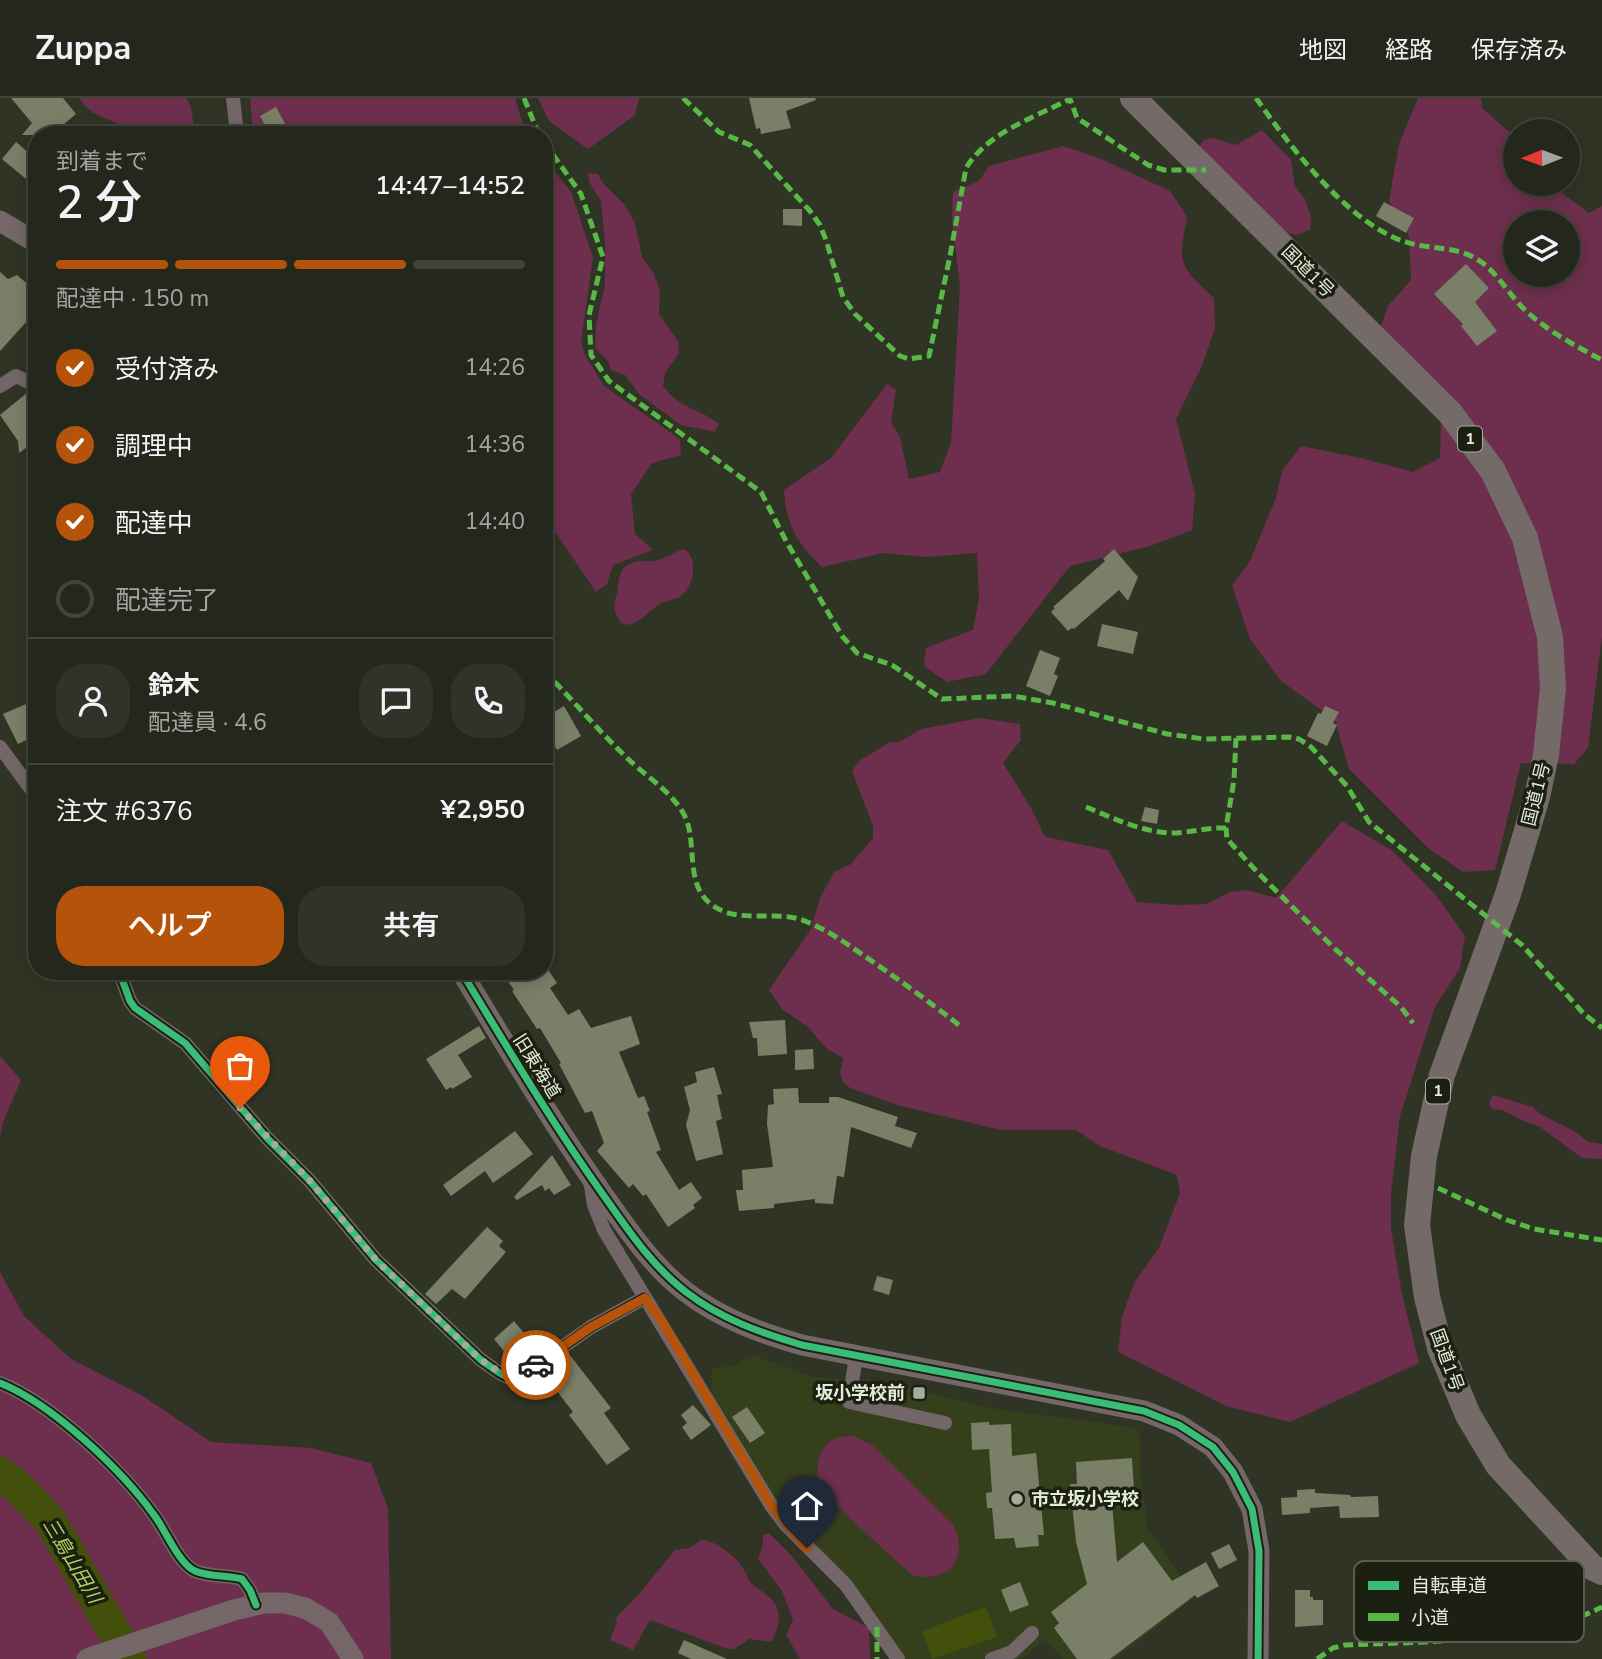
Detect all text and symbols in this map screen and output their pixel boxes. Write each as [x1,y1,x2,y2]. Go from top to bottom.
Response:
text: Zuppa [35,26,131,71]
text: 地図 [1299,34,1347,66]
text: 経路 [1385,34,1433,66]
text: 保存済み [1471,34,1567,66]
north arrow [1503,119,1580,196]
map controls [1503,119,1580,287]
text: 到着まで [56,146,148,177]
text: 14:47–14:52 [375,168,525,203]
text: 2 分 [56,171,142,234]
button: layers [1503,210,1580,287]
street label: 国道1号 [1277,240,1339,302]
text: 配達中 · 150 m [56,283,209,314]
icon: check [56,349,94,387]
text: 受付済み [115,352,219,387]
text: 14:26 [465,352,525,383]
icon: check [56,426,94,464]
road number: 1 [1458,426,1482,452]
text: 調理中 [115,429,193,464]
text: 14:36 [465,429,525,460]
icon: check [56,503,94,541]
text: 配達中 [115,506,193,541]
text: 14:40 [465,506,525,537]
text: 配達完了 [115,583,219,618]
button: person [56,664,130,738]
button: chat [359,664,433,738]
button: phone [451,664,525,738]
text: 鈴木 [148,668,200,703]
text: 配達員 · 4.6 [148,707,267,738]
street label: 国道1号 [1517,760,1555,828]
text: ¥2,950 [441,792,525,827]
text: 注文 #6376 [56,794,193,829]
button: ヘルプ [56,886,284,966]
button: 共有 [298,886,525,966]
street label: 旧東海道 [508,1029,566,1103]
pin [210,1036,270,1108]
icon: bag [221,1047,259,1085]
road number: 1 [1426,1079,1450,1104]
street label: 国道1号 [1425,1325,1469,1395]
courier [501,1330,571,1400]
icon: car [517,1346,555,1384]
place label: 坂小学校前 [815,1381,905,1405]
marker: 坂小学校前 [911,1385,927,1401]
pin [777,1476,837,1548]
icon: home [788,1487,826,1525]
place label: 市立坂小学校 [1031,1487,1139,1511]
marker: 市立坂小学校 [1009,1491,1025,1507]
water label: 三島山田川 [36,1514,109,1610]
legend [1354,1561,1584,1642]
text: 自転車道 [1411,1573,1487,1599]
text: 小道 [1411,1605,1449,1631]

